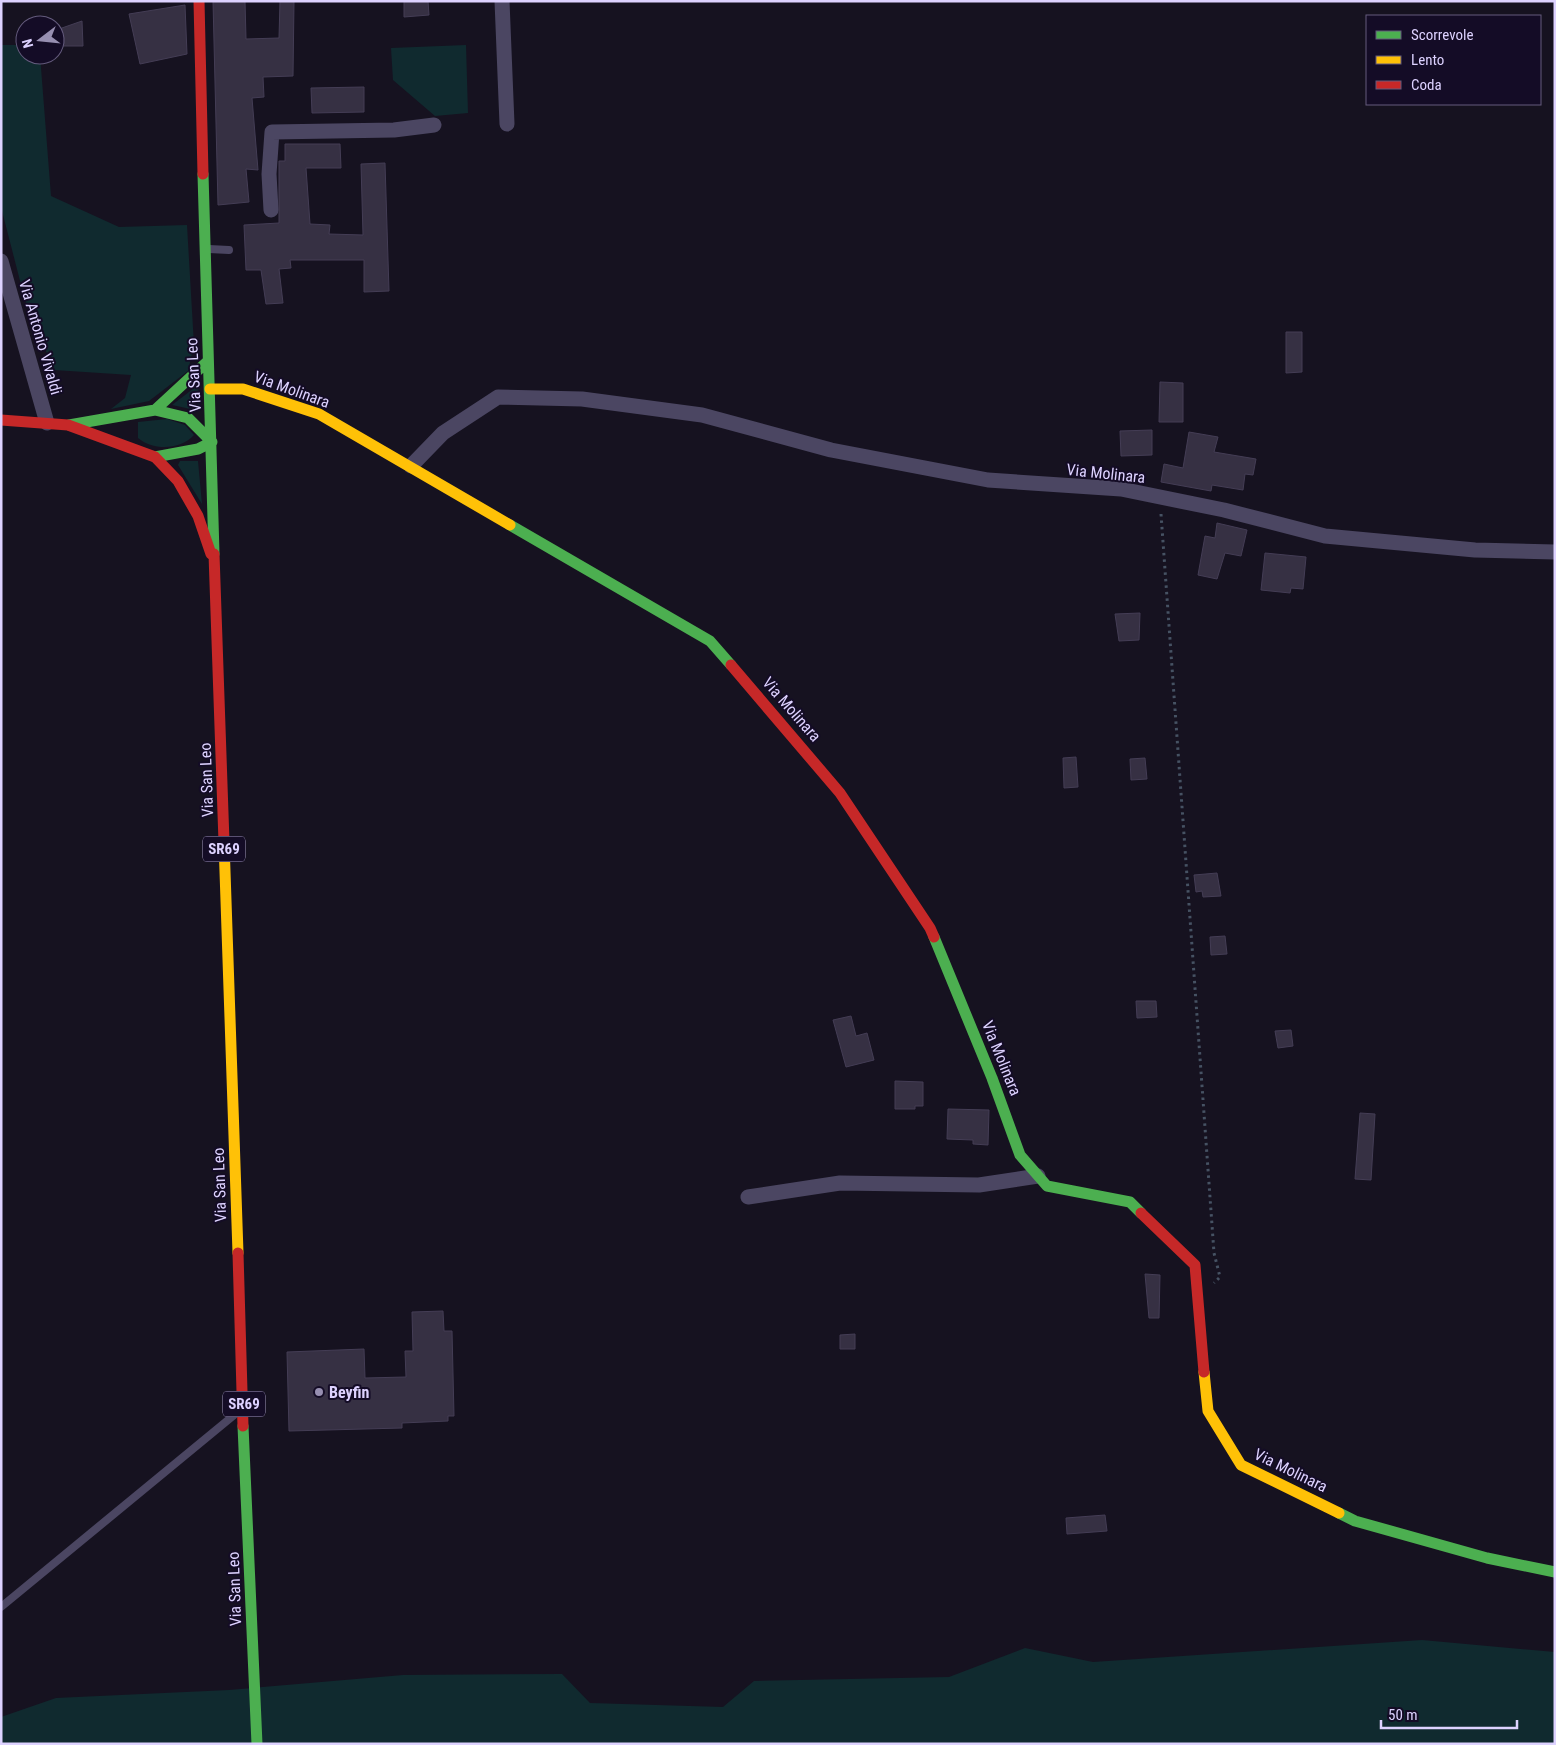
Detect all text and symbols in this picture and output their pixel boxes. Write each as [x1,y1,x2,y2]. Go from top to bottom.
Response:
north arrow [15,15,65,65]
legend [1366,15,1541,105]
text: Scorrevole [1411,26,1473,44]
text: N [19,37,36,50]
text: Lento [1411,51,1444,69]
text: Coda [1411,76,1442,94]
street label: Via Antonio Vivaldi [15,277,66,397]
street label: Via San Leo [182,337,205,413]
street label: Via Molinara [251,367,332,412]
street label: Via Molinara [1066,460,1146,487]
street label: Via Molinara [759,673,825,745]
street label: Via San Leo [196,742,217,818]
road number: SR69 [203,836,245,862]
street label: Via Molinara [978,1018,1025,1098]
street label: Via San Leo [209,1147,230,1223]
place label: Beyfin [329,1383,369,1402]
marker: Beyfin [313,1386,325,1398]
road number: SR69 [223,1392,265,1416]
street label: Via Molinara [1251,1445,1330,1496]
street label: Via San Leo [224,1551,245,1627]
scale bar [1381,1698,1517,1730]
text: 50 m [1388,1706,1418,1724]

